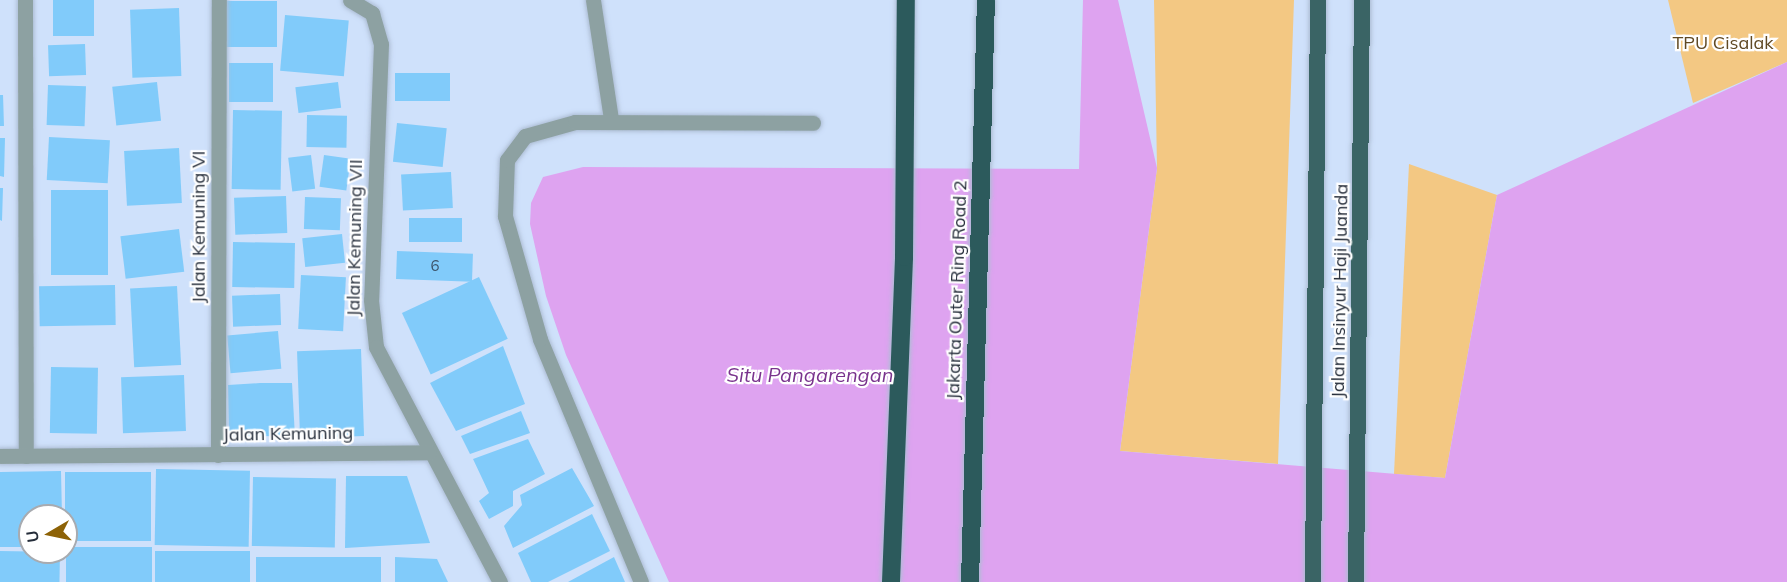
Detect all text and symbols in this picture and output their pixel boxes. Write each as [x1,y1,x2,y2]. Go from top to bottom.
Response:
park label: TPU Cisalak [1672,32,1774,54]
street label: Jalan Kemuning VI [188,151,210,303]
street label: Jalan Kemuning VII [343,159,367,317]
street label: Jakarta Outer Ring Road 2 [942,180,972,400]
street label: Jalan Insinyur Haji Juanda [1327,184,1353,398]
house number: 6 [431,257,439,275]
water label: Situ Pangarengan [727,362,893,386]
street label: Jalan Kemuning [223,422,353,446]
north arrow [18,504,78,564]
text: U [21,529,43,544]

